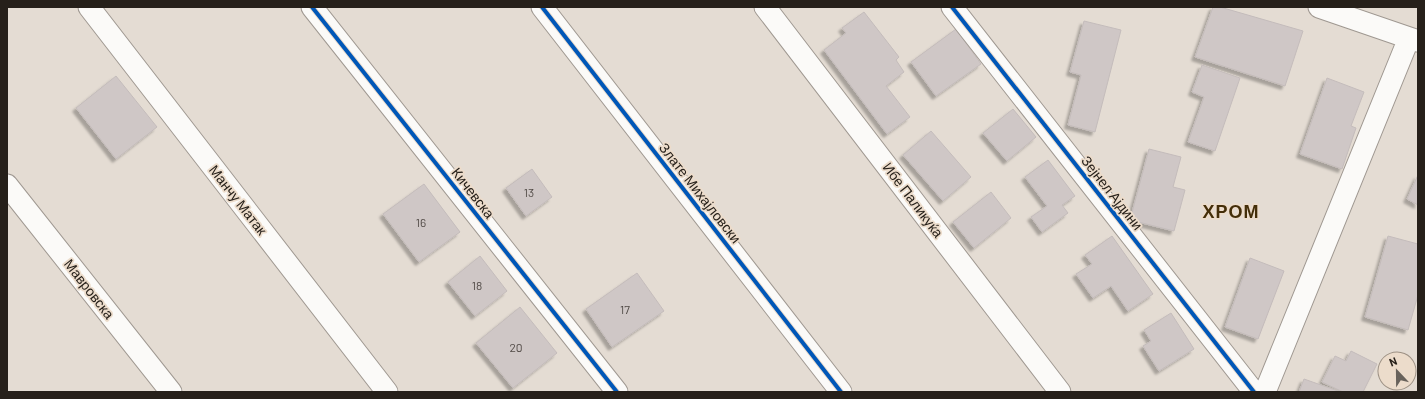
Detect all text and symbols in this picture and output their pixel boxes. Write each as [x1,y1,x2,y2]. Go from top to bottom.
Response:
street label: Злате Михајловски [656,139,745,246]
street label: Зејнел Ајдини [1078,152,1147,233]
street label: Ибе Паликуќа [880,159,947,241]
street label: Манчу Матак [206,161,271,239]
street label: Кичевска [448,164,499,222]
house number: 13 [524,185,534,199]
district label: ХРОМ [1203,200,1259,222]
house number: 16 [416,215,426,229]
street label: Мавровска [61,255,118,322]
house number: 18 [472,278,482,292]
house number: 17 [620,302,630,316]
house number: 20 [509,340,523,354]
north arrow [1377,351,1417,391]
text: N [1387,354,1399,369]

